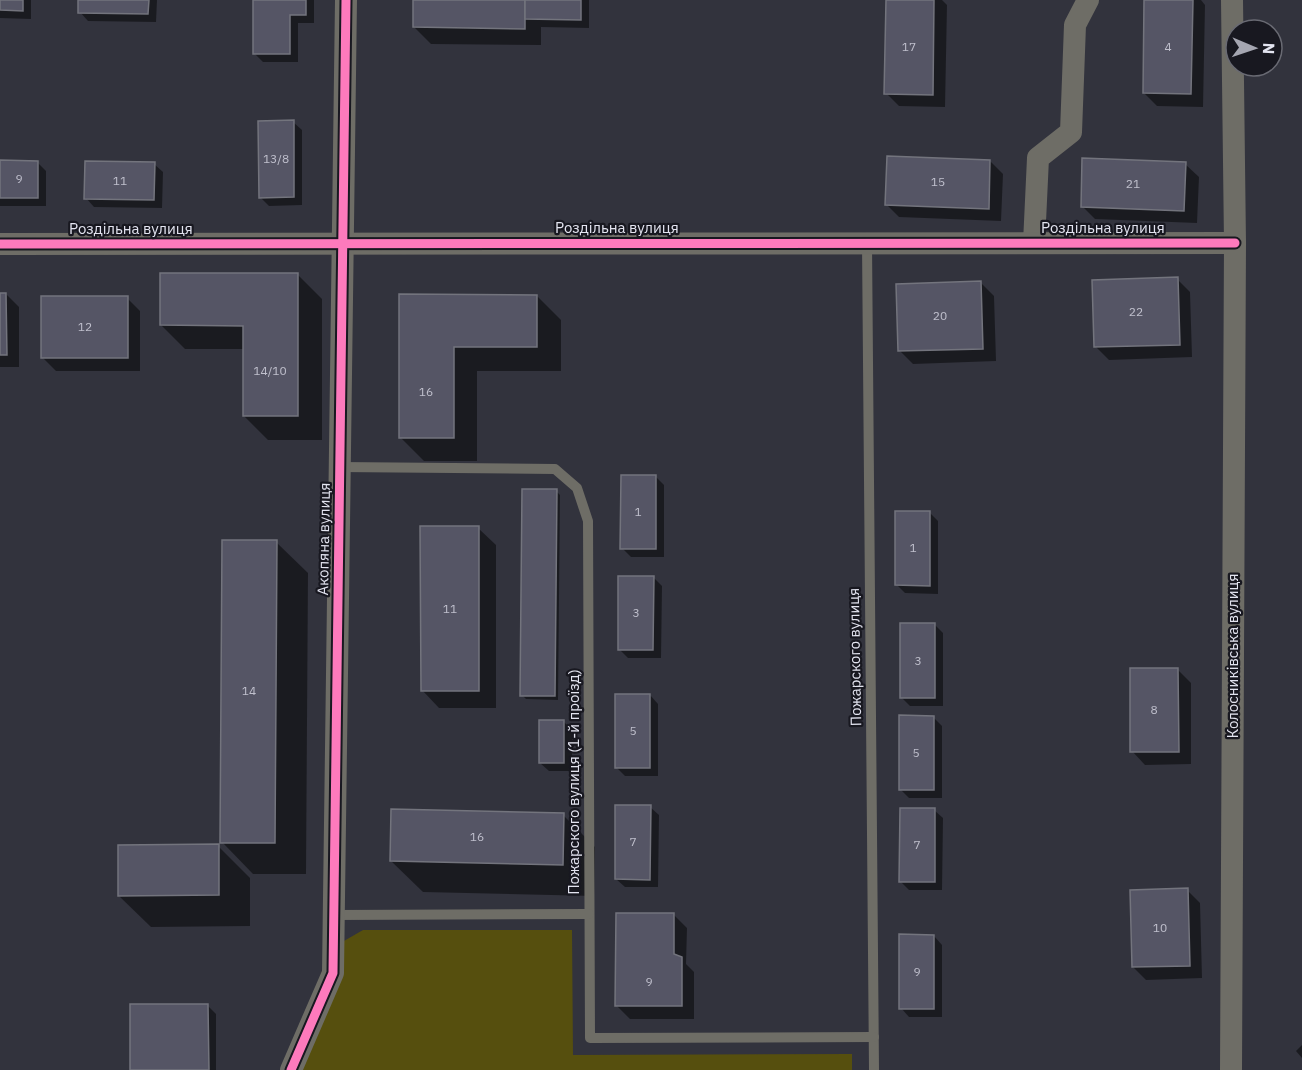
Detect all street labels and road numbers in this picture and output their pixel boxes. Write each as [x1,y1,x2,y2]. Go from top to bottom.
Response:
street label: Роздільна вулиця [555,218,679,237]
street label: Роздільна вулиця [1041,218,1165,237]
street label: Роздільна вулиця [69,219,193,238]
street label: Акопяна вулиця [313,482,334,596]
street label: Колосниківська вулиця [1223,573,1242,739]
street label: Пожарского вулиця [844,588,865,726]
street label: Пожарского вулиця (1-й проїзд) [564,669,583,895]

